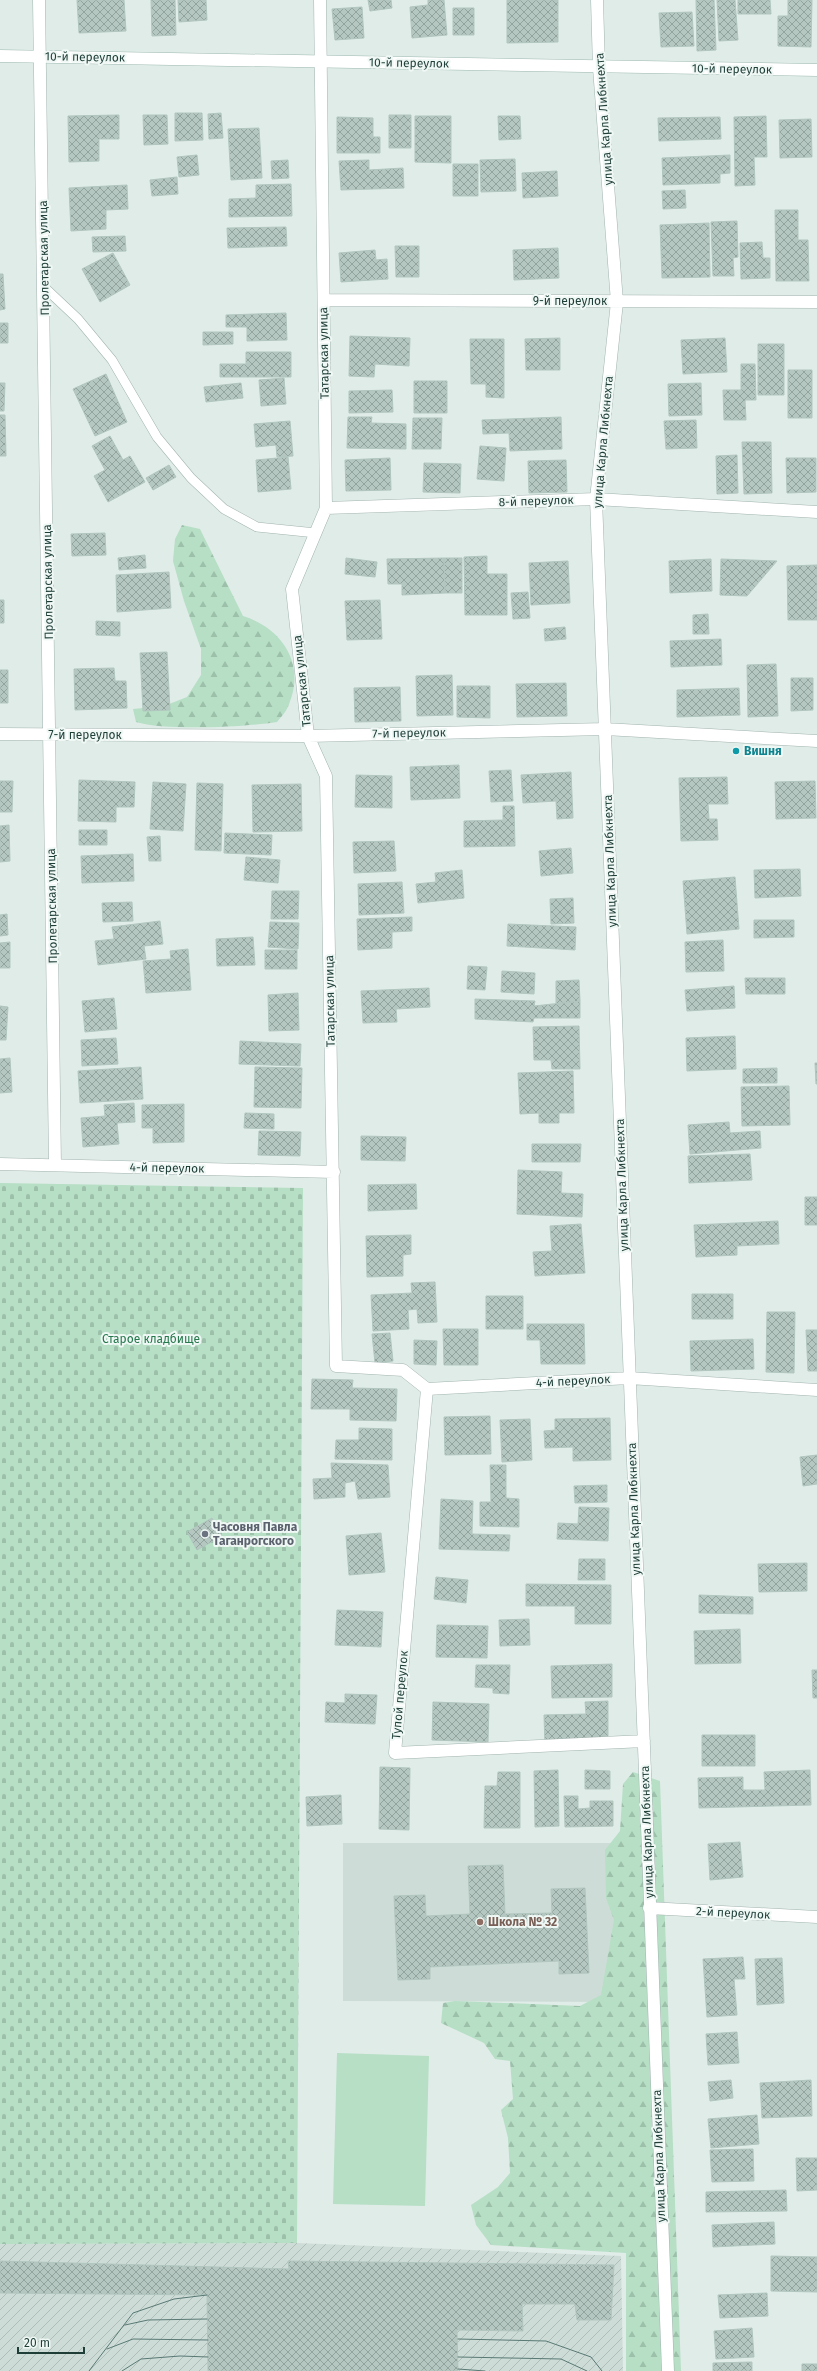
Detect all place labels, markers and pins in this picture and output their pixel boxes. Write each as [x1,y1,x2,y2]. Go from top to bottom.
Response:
place label: Вишня [744,744,782,758]
marker: Вишня [731,746,741,756]
place label: Часовня Павла Таганрогского [213,1520,298,1548]
marker: Часовня Павла Таганрогского [200,1529,210,1539]
place label: Школа № 32 [488,1915,557,1929]
marker: Школа № 32 [475,1917,485,1927]

